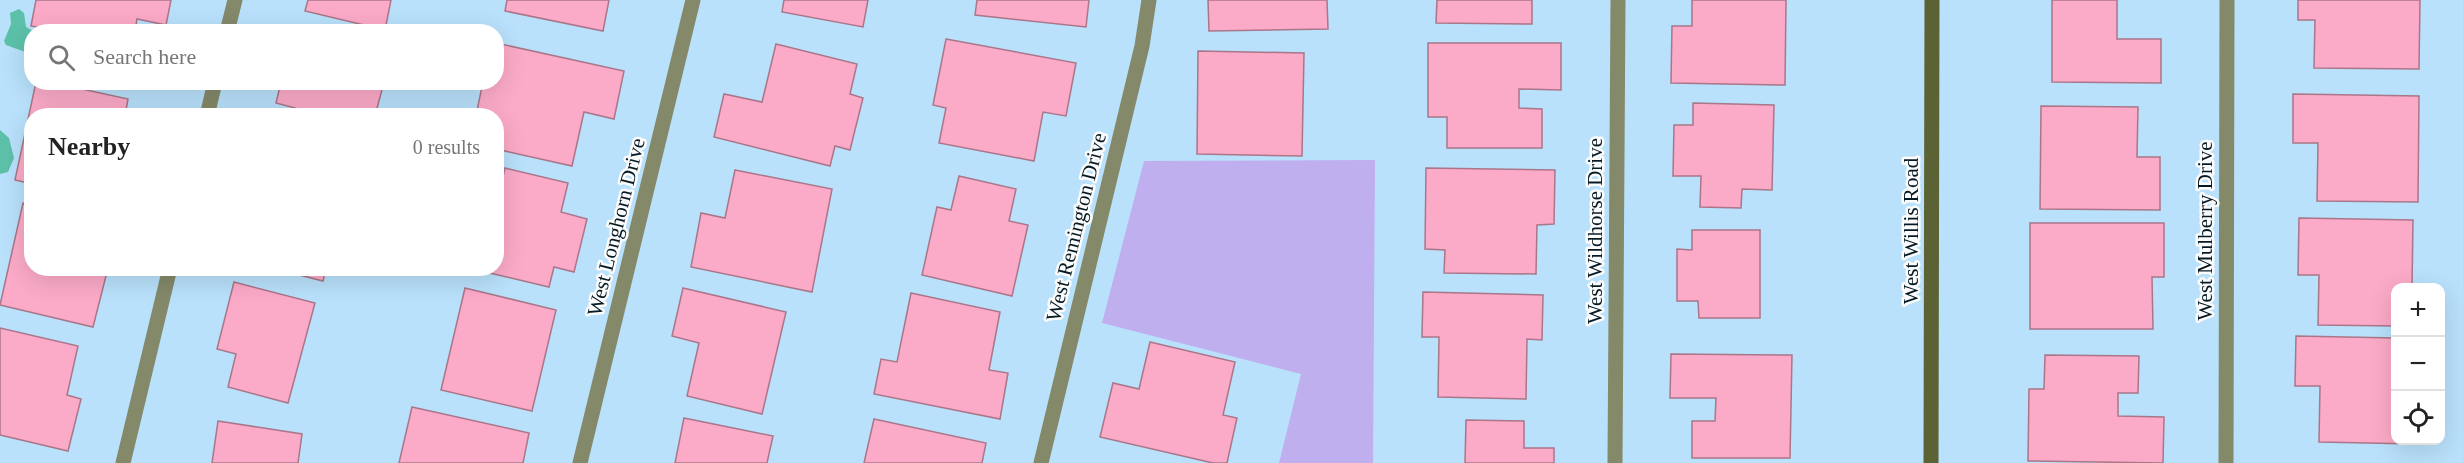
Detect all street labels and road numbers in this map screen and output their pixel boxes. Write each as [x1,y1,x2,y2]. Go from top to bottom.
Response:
street label: West Remington Drive [1041,130,1111,324]
street label: West Longhorn Drive [582,136,650,318]
street label: West Wildhorse Drive [1583,138,1607,324]
street label: West Mulberry Drive [2193,141,2217,321]
street label: West Willis Road [1899,157,1923,304]

